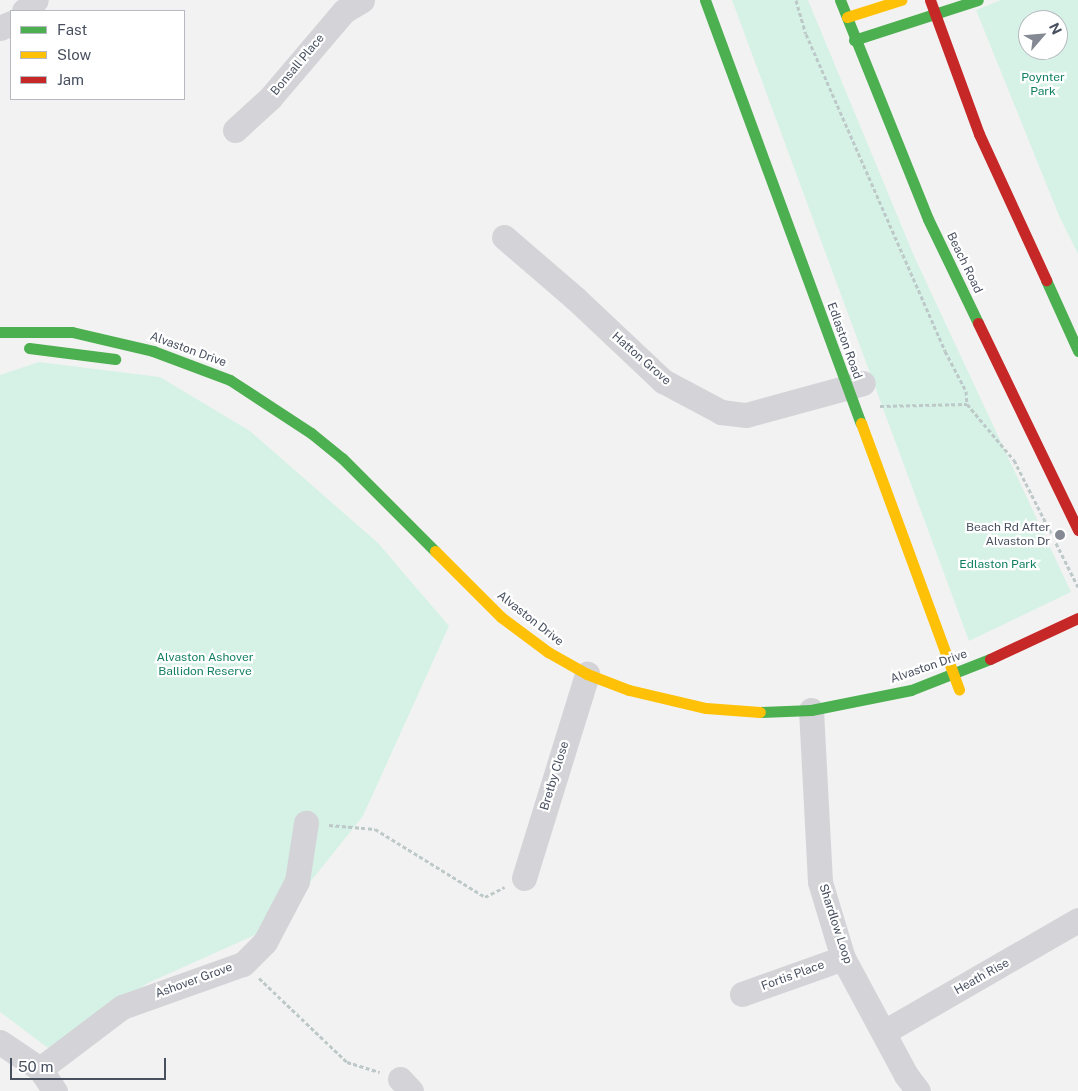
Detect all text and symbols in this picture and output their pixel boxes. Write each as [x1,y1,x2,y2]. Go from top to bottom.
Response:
legend [10,10,185,100]
north arrow [1018,10,1068,60]
text: N [1046,20,1065,37]
text: Fast [57,21,87,38]
street label: Bonsall Place [268,31,328,99]
text: Slow [57,46,91,63]
text: Jam [57,71,84,88]
park label: Poynter Park [1021,71,1065,99]
street label: Beach Road [943,230,985,296]
street label: Edlaston Road [824,301,864,381]
street label: Hatton Grove [609,329,673,389]
street label: Alvaston Drive [148,330,228,370]
place label: Beach Rd After Alvaston Dr [966,521,1050,549]
marker: Beach Rd After Alvaston Dr [1054,529,1066,541]
park label: Edlaston Park [959,558,1037,572]
street label: Alvaston Drive [494,589,566,649]
street label: Alvaston Drive [889,647,969,687]
park label: Alvaston Ashover Ballidon Reserve [157,651,253,679]
street label: Bretby Close [538,740,572,812]
street label: Shardlow Loop [815,882,855,966]
street label: Heath Rise [952,956,1012,998]
street label: Fortis Place [760,958,826,994]
street label: Ashover Grove [153,960,235,1002]
scale bar [12,1048,169,1080]
text: 50 m [18,1058,53,1075]

